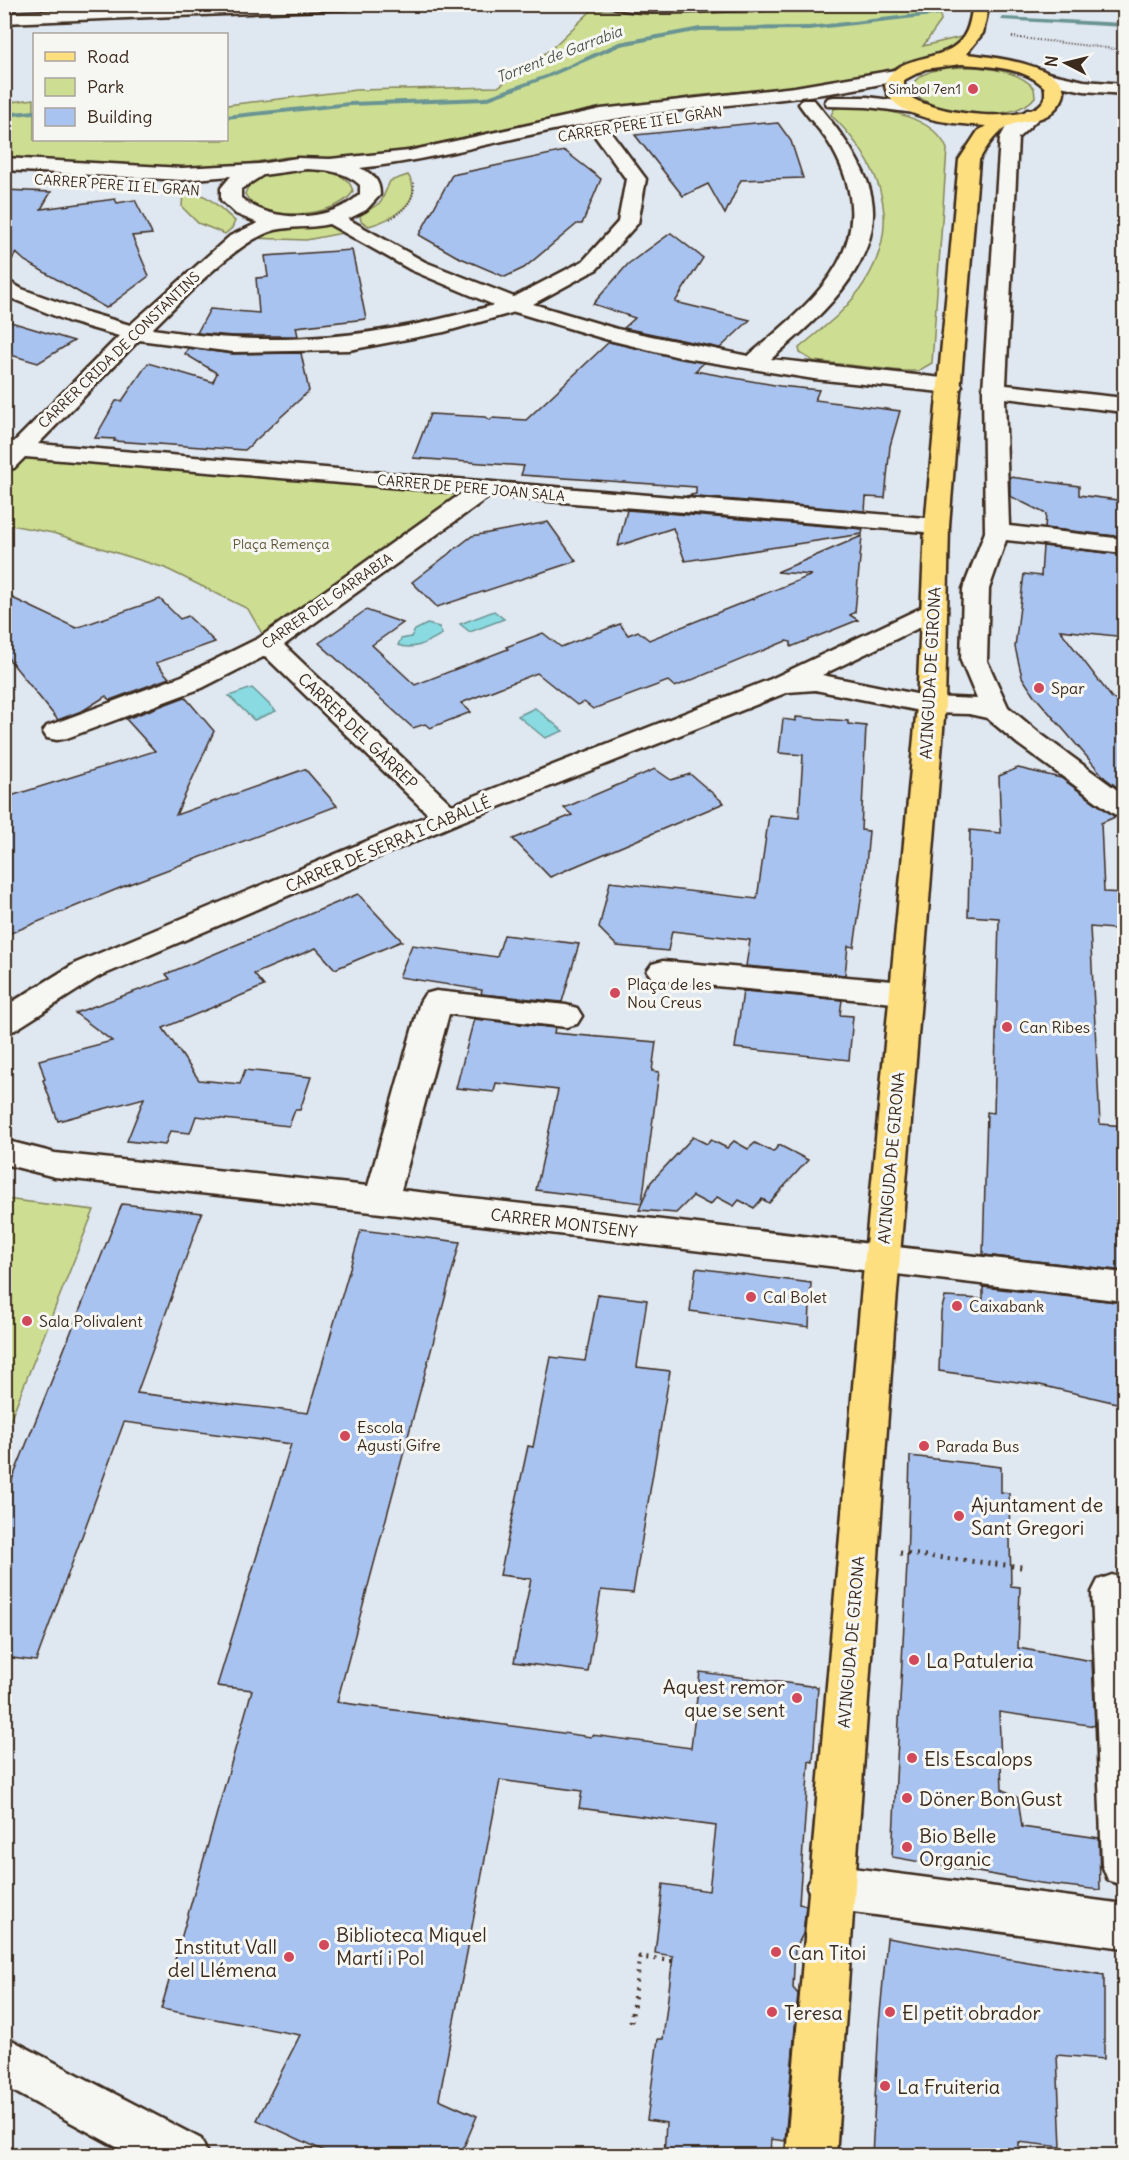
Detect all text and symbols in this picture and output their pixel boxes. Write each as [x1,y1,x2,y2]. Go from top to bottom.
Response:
water label: Torrent de Garrabia [494,21,626,87]
legend [33,33,228,141]
north arrow [1036,33,1096,93]
text: Road [87,45,130,68]
text: N [1041,54,1062,68]
text: Park [87,75,124,98]
place label: Símbol 7en1 [888,80,961,98]
marker: Símbol 7en1 [966,82,980,96]
street label: CARRER PERE II EL GRAN [557,102,723,146]
text: Building [87,105,152,128]
street label: CARRER PERE II EL GRAN [34,170,200,200]
street label: CARRER CRIDA DE CONSTANTINS [34,268,204,432]
street label: CARRER DE PERE JOAN SALA [376,471,566,505]
park label: Plaça Remença [233,535,329,553]
street label: CARRER DEL GARRABIA [258,549,396,653]
street label: AVINGUDA DE GIRONA [915,586,945,760]
street label: CARRER DEL GÀRREP [294,669,422,794]
place label: Spar [1051,678,1085,698]
marker: Spar [1032,681,1046,695]
street label: CARRER DE SERRA I CABALLÉ [282,792,494,896]
place label: Plaça de les Nou Creus [627,974,711,1012]
marker: Plaça de les Nou Creus [608,986,622,1000]
place label: Can Ribes [1019,1017,1090,1037]
marker: Can Ribes [1000,1020,1014,1034]
street label: AVINGUDA DE GIRONA [874,1071,908,1245]
street label: CARRER MONTSENY [490,1204,639,1242]
place label: Cal Bolet [763,1287,828,1307]
marker: Cal Bolet [744,1290,758,1304]
place label: Caixabank [969,1296,1044,1316]
marker: Caixabank [950,1299,964,1313]
place label: Sala Polivalent [39,1311,143,1331]
marker: Sala Polivalent [20,1314,34,1328]
place label: Escola Agustí Gifre [357,1417,441,1455]
marker: Escola Agustí Gifre [338,1429,352,1443]
place label: Parada Bus [936,1436,1019,1456]
marker: Parada Bus [917,1439,931,1453]
place label: Ajuntament de Sant Gregori [971,1492,1103,1540]
marker: Ajuntament de Sant Gregori [952,1509,966,1523]
street label: AVINGUDA DE GIRONA [834,1555,868,1729]
place label: La Patuleria [926,1648,1034,1673]
marker: La Patuleria [907,1653,921,1667]
place label: Aquest remor que se sent [663,1674,785,1722]
marker: Aquest remor que se sent [790,1691,804,1705]
place label: Els Escalops [924,1746,1033,1771]
marker: Els Escalops [905,1751,919,1765]
place label: Döner Bon Gust [919,1786,1063,1811]
marker: Döner Bon Gust [900,1791,914,1805]
place label: Bio Belle Organic [919,1823,996,1871]
marker: Bio Belle Organic [900,1840,914,1854]
place label: Biblioteca Miquel Martí i Pol [336,1922,487,1970]
place label: Institut Vall del Llémena [168,1934,277,1982]
marker: Biblioteca Miquel Martí i Pol [317,1938,331,1952]
place label: Can Titoi [788,1940,866,1965]
marker: Can Titoi [769,1945,783,1959]
marker: Institut Vall del Llémena [282,1950,296,1964]
place label: Teresa [784,2000,843,2025]
place label: El petit obrador [902,2000,1041,2025]
marker: Teresa [765,2005,779,2019]
marker: El petit obrador [883,2005,897,2019]
place label: La Fruiteria [897,2074,1000,2099]
marker: La Fruiteria [878,2079,892,2093]

